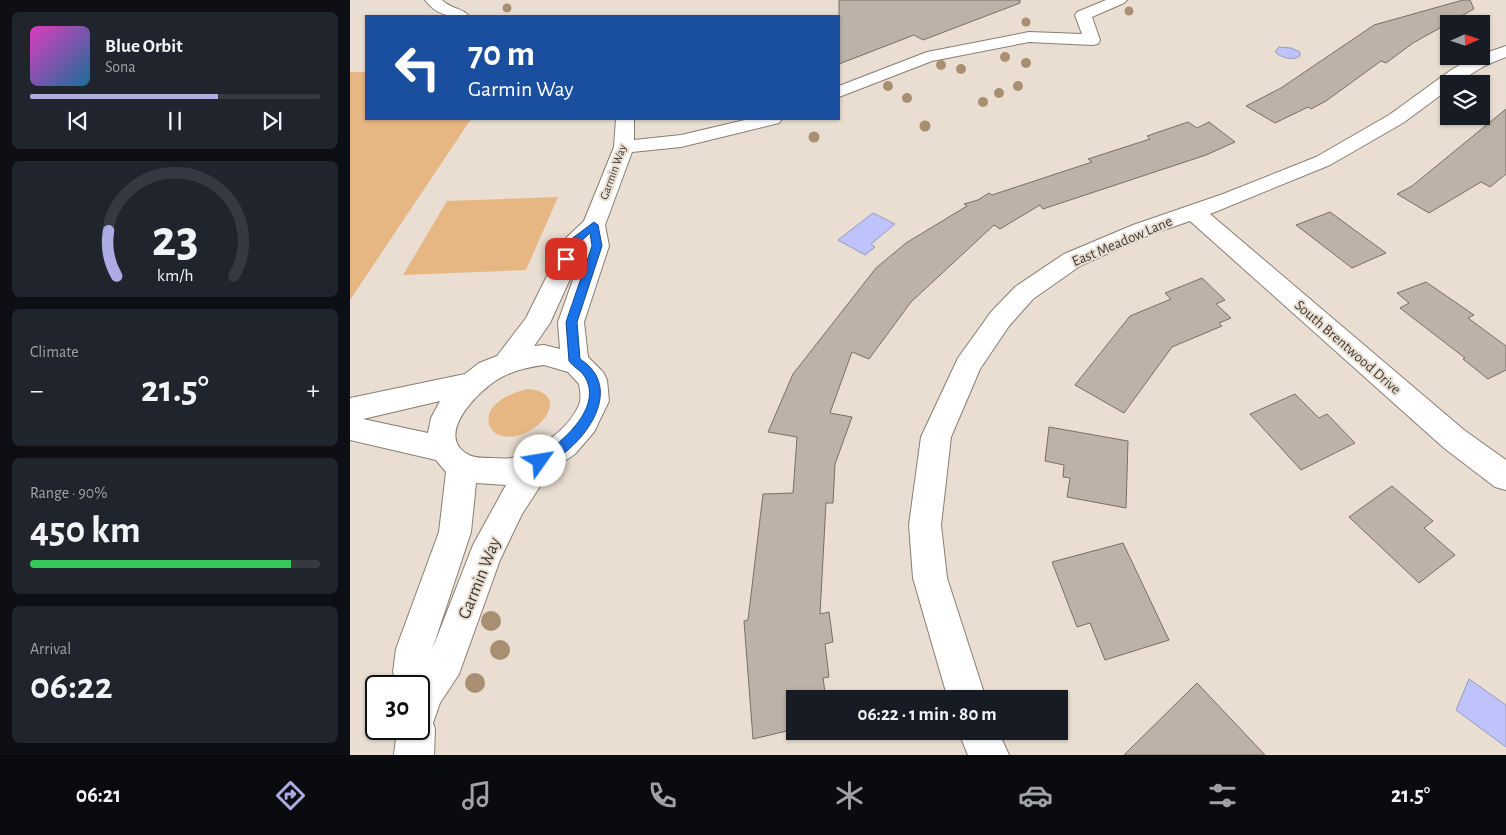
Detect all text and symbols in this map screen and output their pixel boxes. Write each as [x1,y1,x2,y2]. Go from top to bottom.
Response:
north arrow [1440,15,1490,65]
map controls [1440,15,1490,125]
icon: left [385,35,450,100]
text: Blue Orbit [105,37,183,56]
text: 70 m [468,37,535,72]
text: Sona [105,59,136,75]
button: layers [1440,75,1490,125]
text: Garmin Way [468,78,574,100]
icon: previous [64,107,92,135]
icon: pause [161,107,189,135]
icon: next [258,107,286,135]
street label: Garmin Way [598,143,629,201]
text: 23 [152,213,198,265]
street label: East Meadow Lane [1070,214,1175,269]
pin [545,238,587,280]
icon: arrive [552,245,580,273]
text: km/h [157,267,193,285]
street label: South Brentwood Drive [1292,297,1404,397]
text: Climate [30,344,79,360]
text: 21.5° [141,371,209,409]
text: − [30,377,43,405]
text: + [307,377,320,405]
position arrow [513,434,565,486]
text: Range · 90% [30,485,107,501]
text: 450 km [30,512,141,550]
street label: Garmin Way [455,535,505,622]
text: Arrival [30,641,71,657]
text: 06:22 [30,668,113,706]
speed limit sign: 30 [365,675,430,740]
text: 06:22 · 1 min · 80 m [857,705,997,724]
icon: directions [273,778,308,813]
icon: music [459,778,494,813]
icon: phone [645,778,680,813]
icon: climate [832,778,867,813]
icon: car [1018,778,1053,813]
icon: filters [1205,778,1240,813]
text: 06:21 [76,784,121,806]
text: 21.5° [1391,784,1430,806]

